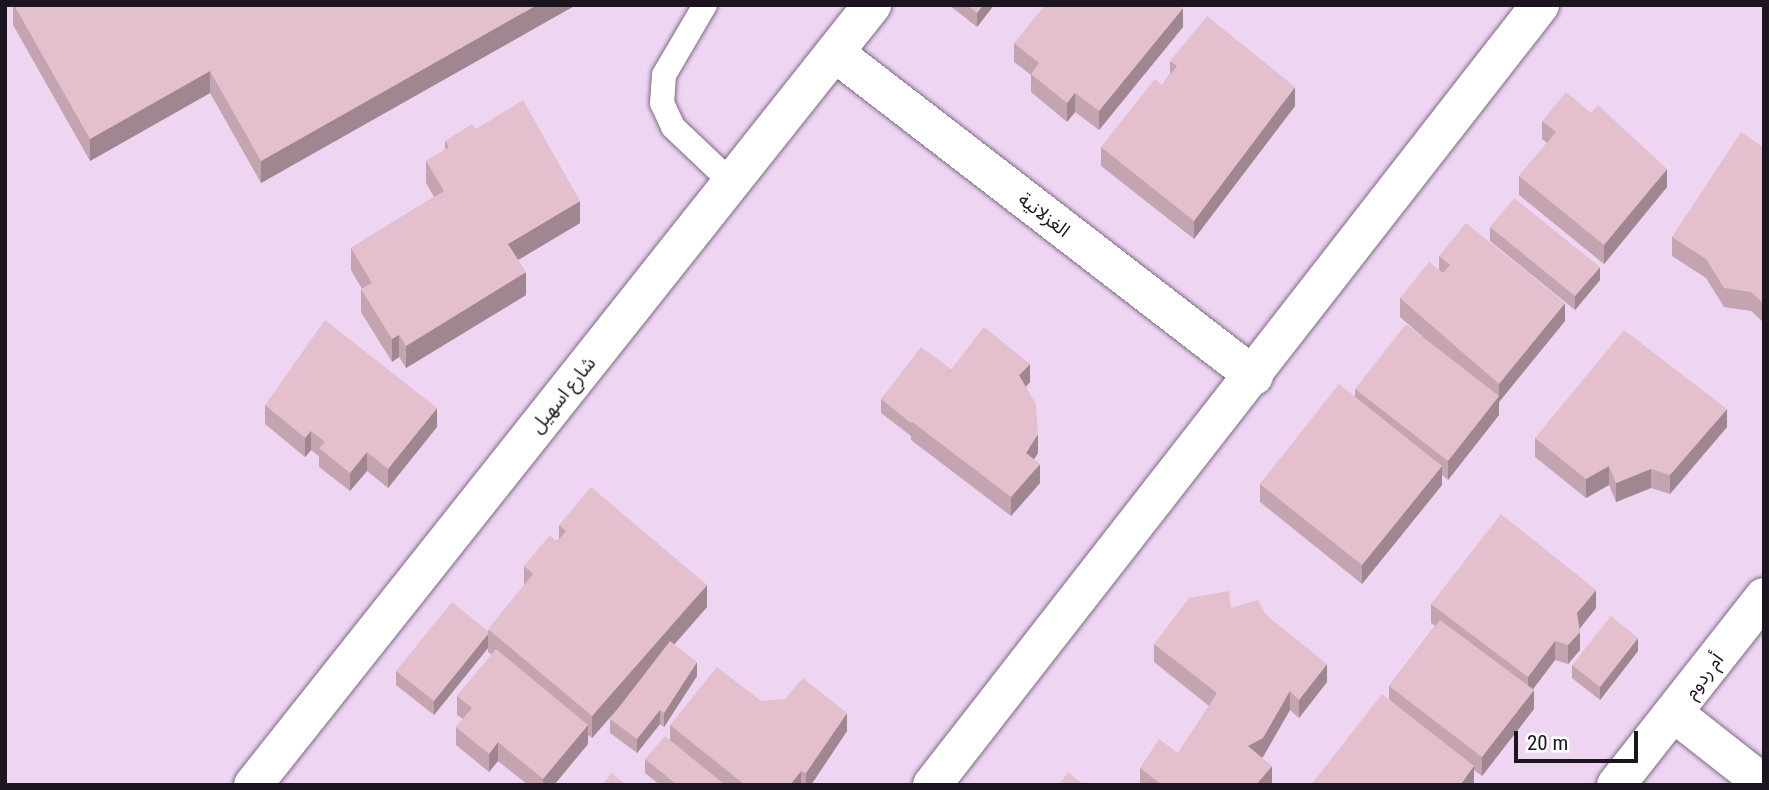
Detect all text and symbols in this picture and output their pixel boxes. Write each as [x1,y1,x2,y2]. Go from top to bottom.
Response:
street label: الغزلانية [1014,188,1074,242]
street label: شارع اسهيل [525,352,601,438]
street label: أم ردوم [1679,649,1729,703]
scale bar [1517,716,1641,760]
text: 20 m [1527,731,1568,755]

